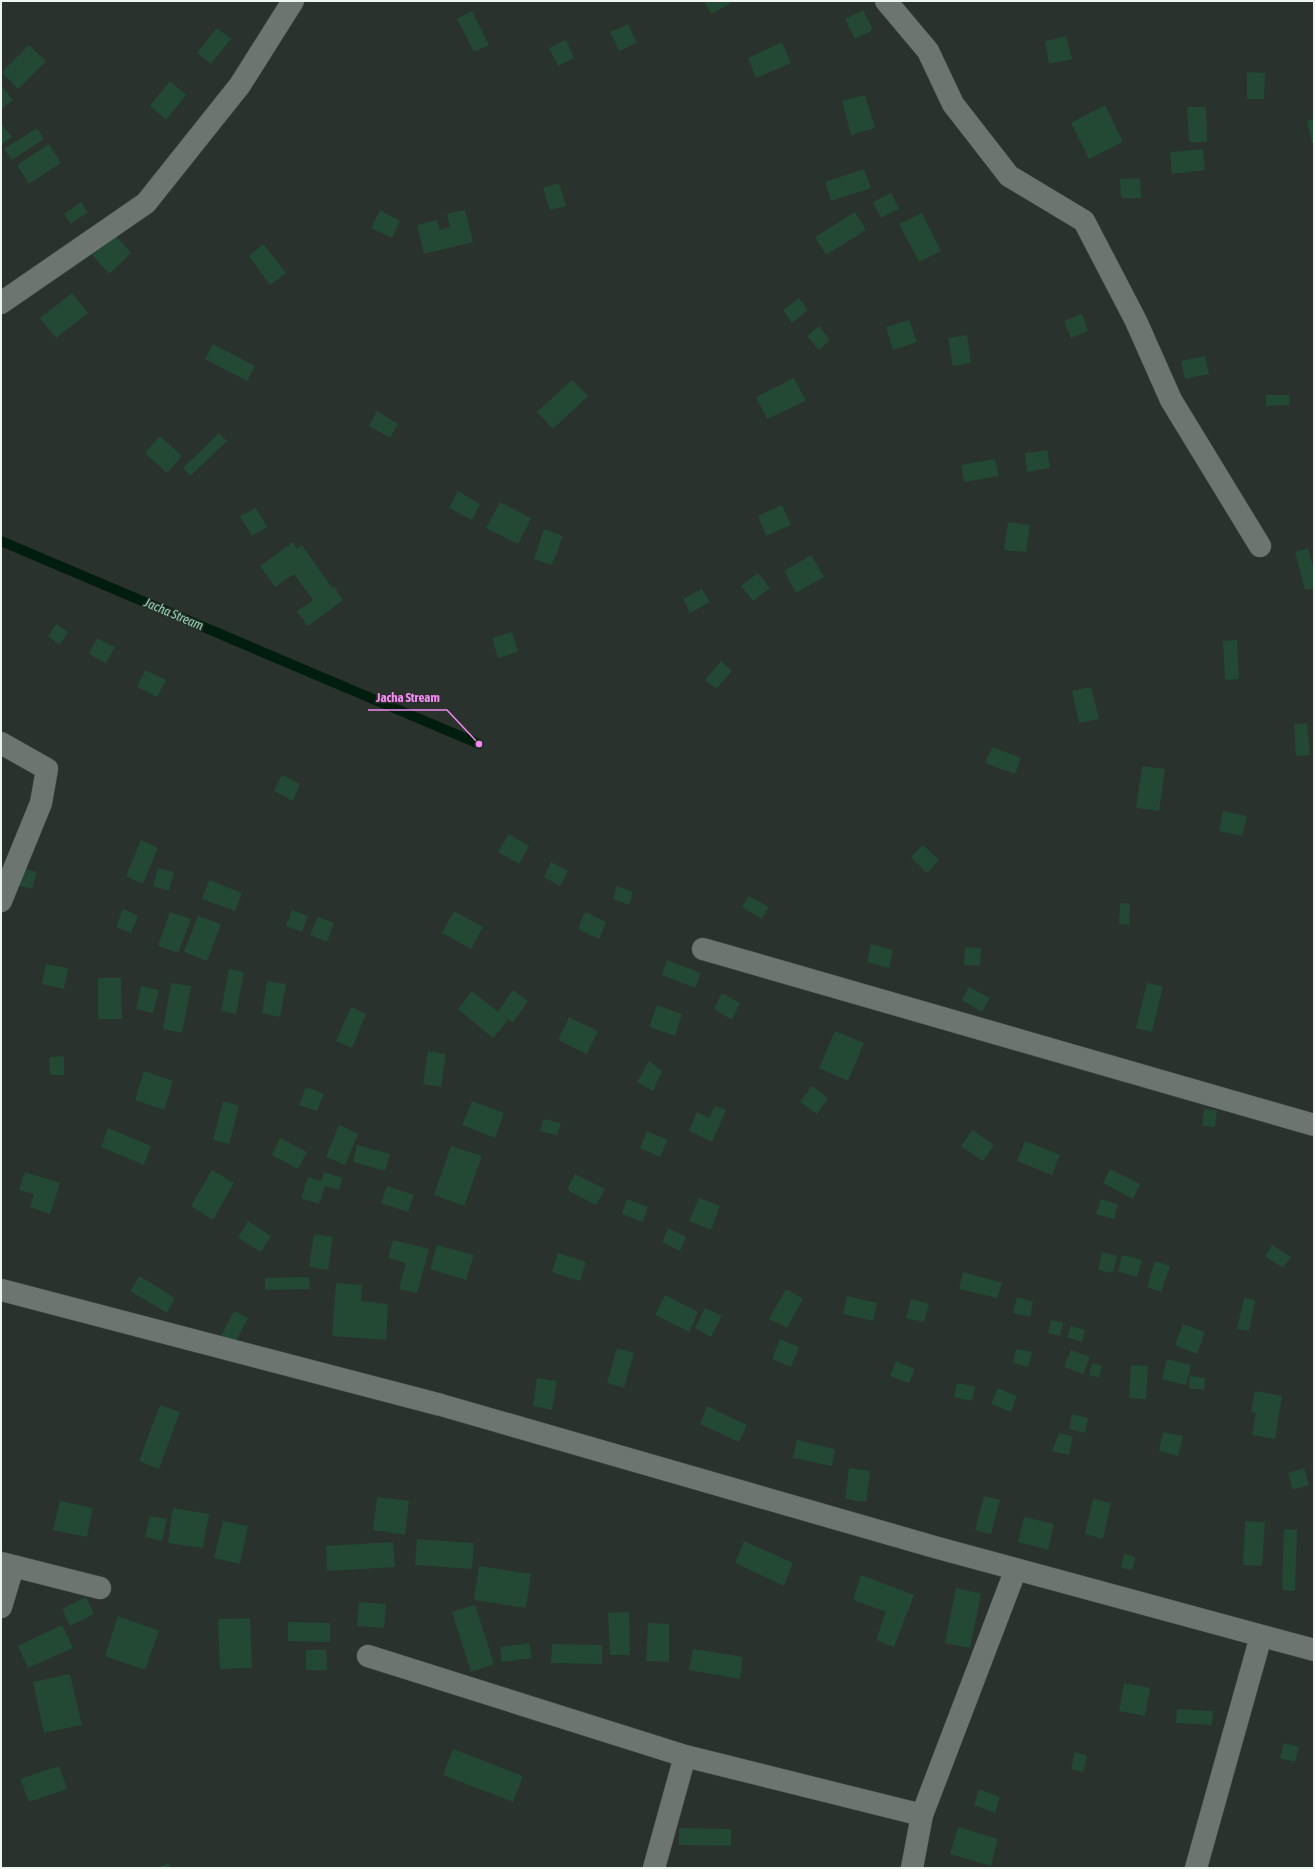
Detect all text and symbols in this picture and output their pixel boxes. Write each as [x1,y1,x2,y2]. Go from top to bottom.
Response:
water label: Jacha Stream [141,594,206,633]
callout: Jacha Stream [368,685,447,710]
text: Jacha Stream [375,690,440,705]

